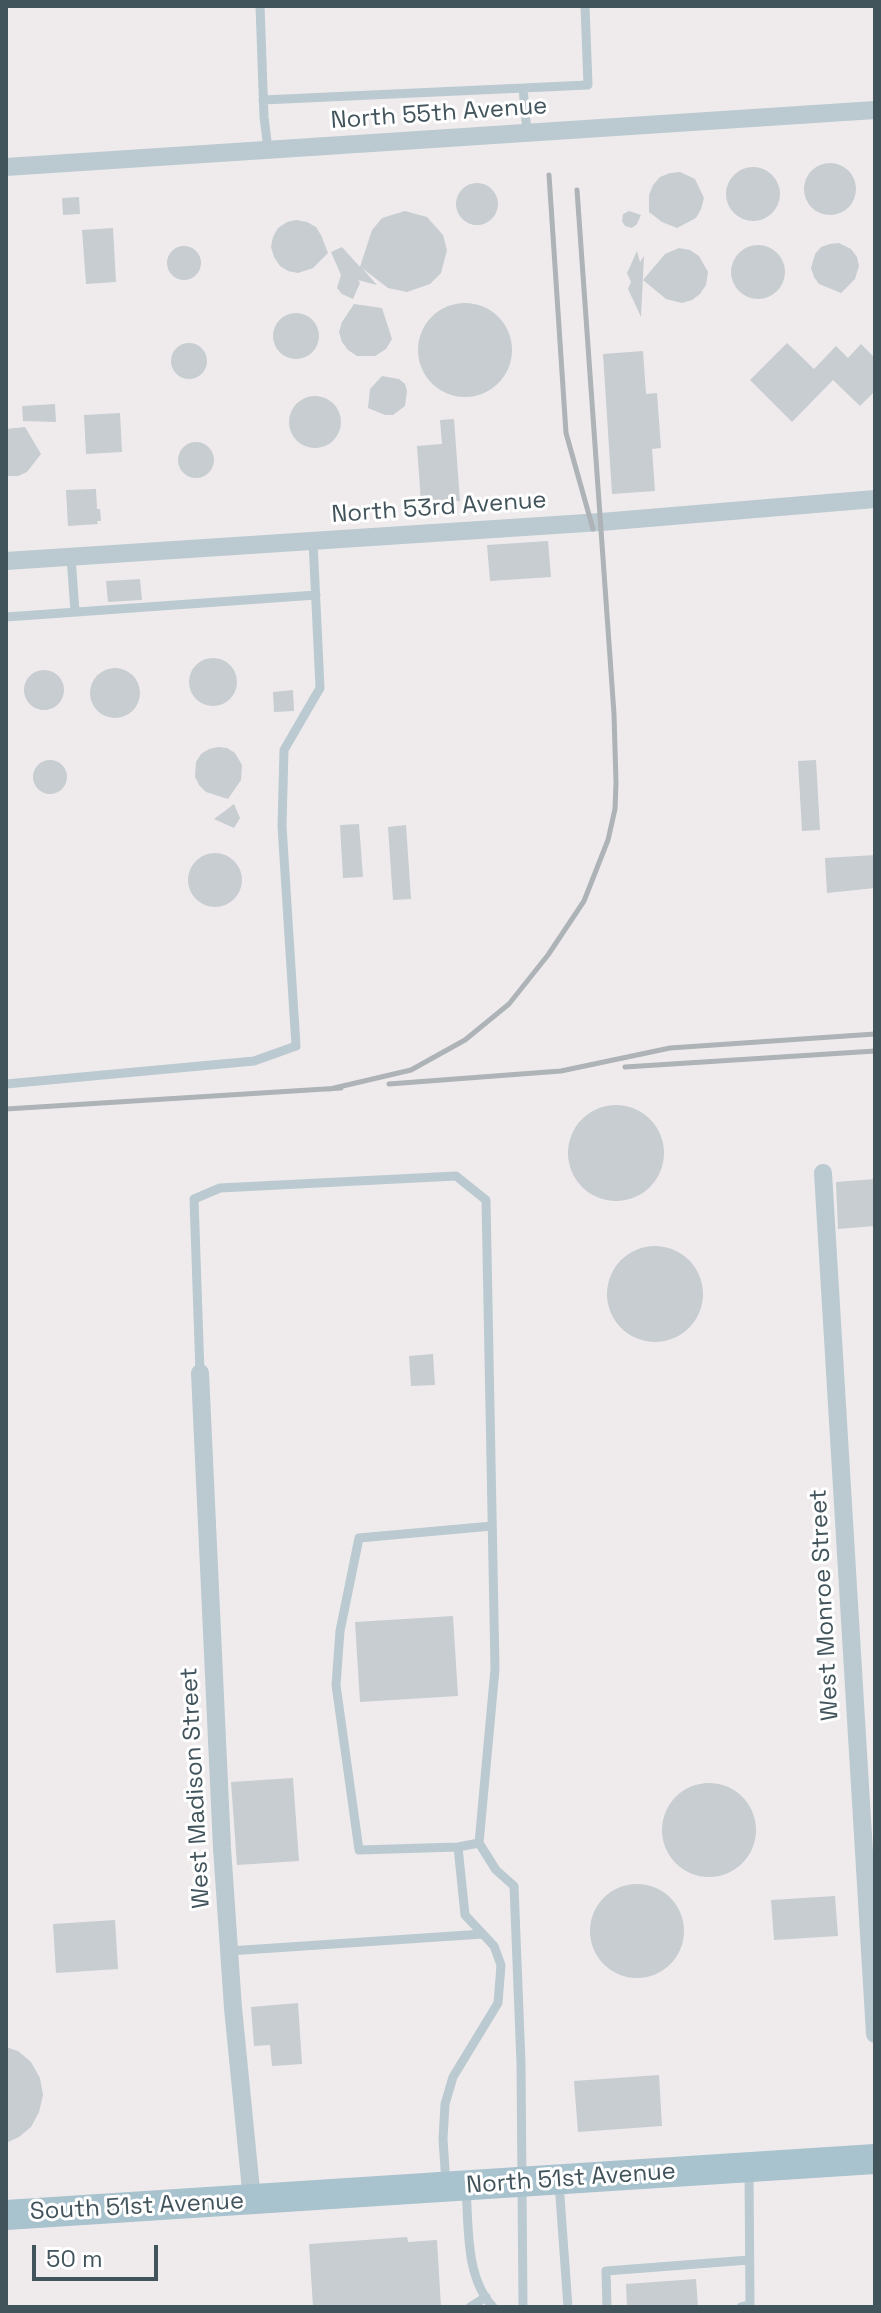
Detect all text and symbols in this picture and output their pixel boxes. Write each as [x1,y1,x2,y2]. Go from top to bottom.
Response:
street label: North 55th Avenue [330,92,548,136]
street label: North 53rd Avenue [330,486,548,530]
street label: West Monroe Street [805,1488,845,1722]
street label: West Madison Street [175,1667,217,1909]
street label: North 51st Avenue [465,2157,677,2201]
street label: South 51st Avenue [29,2187,245,2227]
scale bar [36,2229,162,2279]
text: 50 m [46,2243,103,2274]

